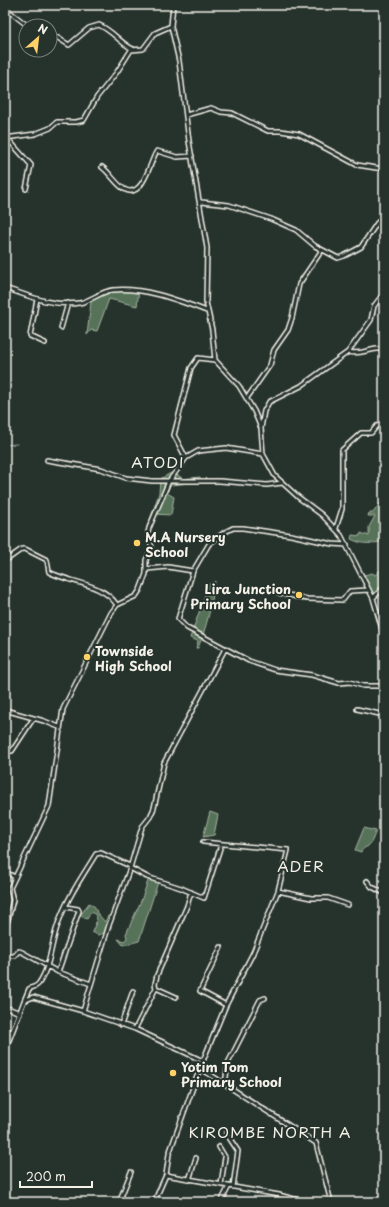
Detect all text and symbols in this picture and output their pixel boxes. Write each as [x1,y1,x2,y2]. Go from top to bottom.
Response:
north arrow [18,18,58,58]
text: N [35,19,51,38]
district label: ATODI [131,450,185,473]
place label: M.A Nursery School [145,527,226,561]
marker: M.A Nursery School [132,538,142,548]
place label: Lira Junction Primary School [190,579,291,613]
marker: Lira Junction Primary School [294,590,304,600]
place label: Townside High School [95,641,172,675]
marker: Townside High School [82,652,92,662]
district label: ADER [277,854,325,877]
place label: Yotim Tom Primary School [181,1057,282,1091]
marker: Yotim Tom Primary School [168,1068,178,1078]
district label: KIROMBE NORTH A [188,1120,352,1143]
scale bar [20,1163,92,1189]
text: 200 m [26,1167,66,1185]

